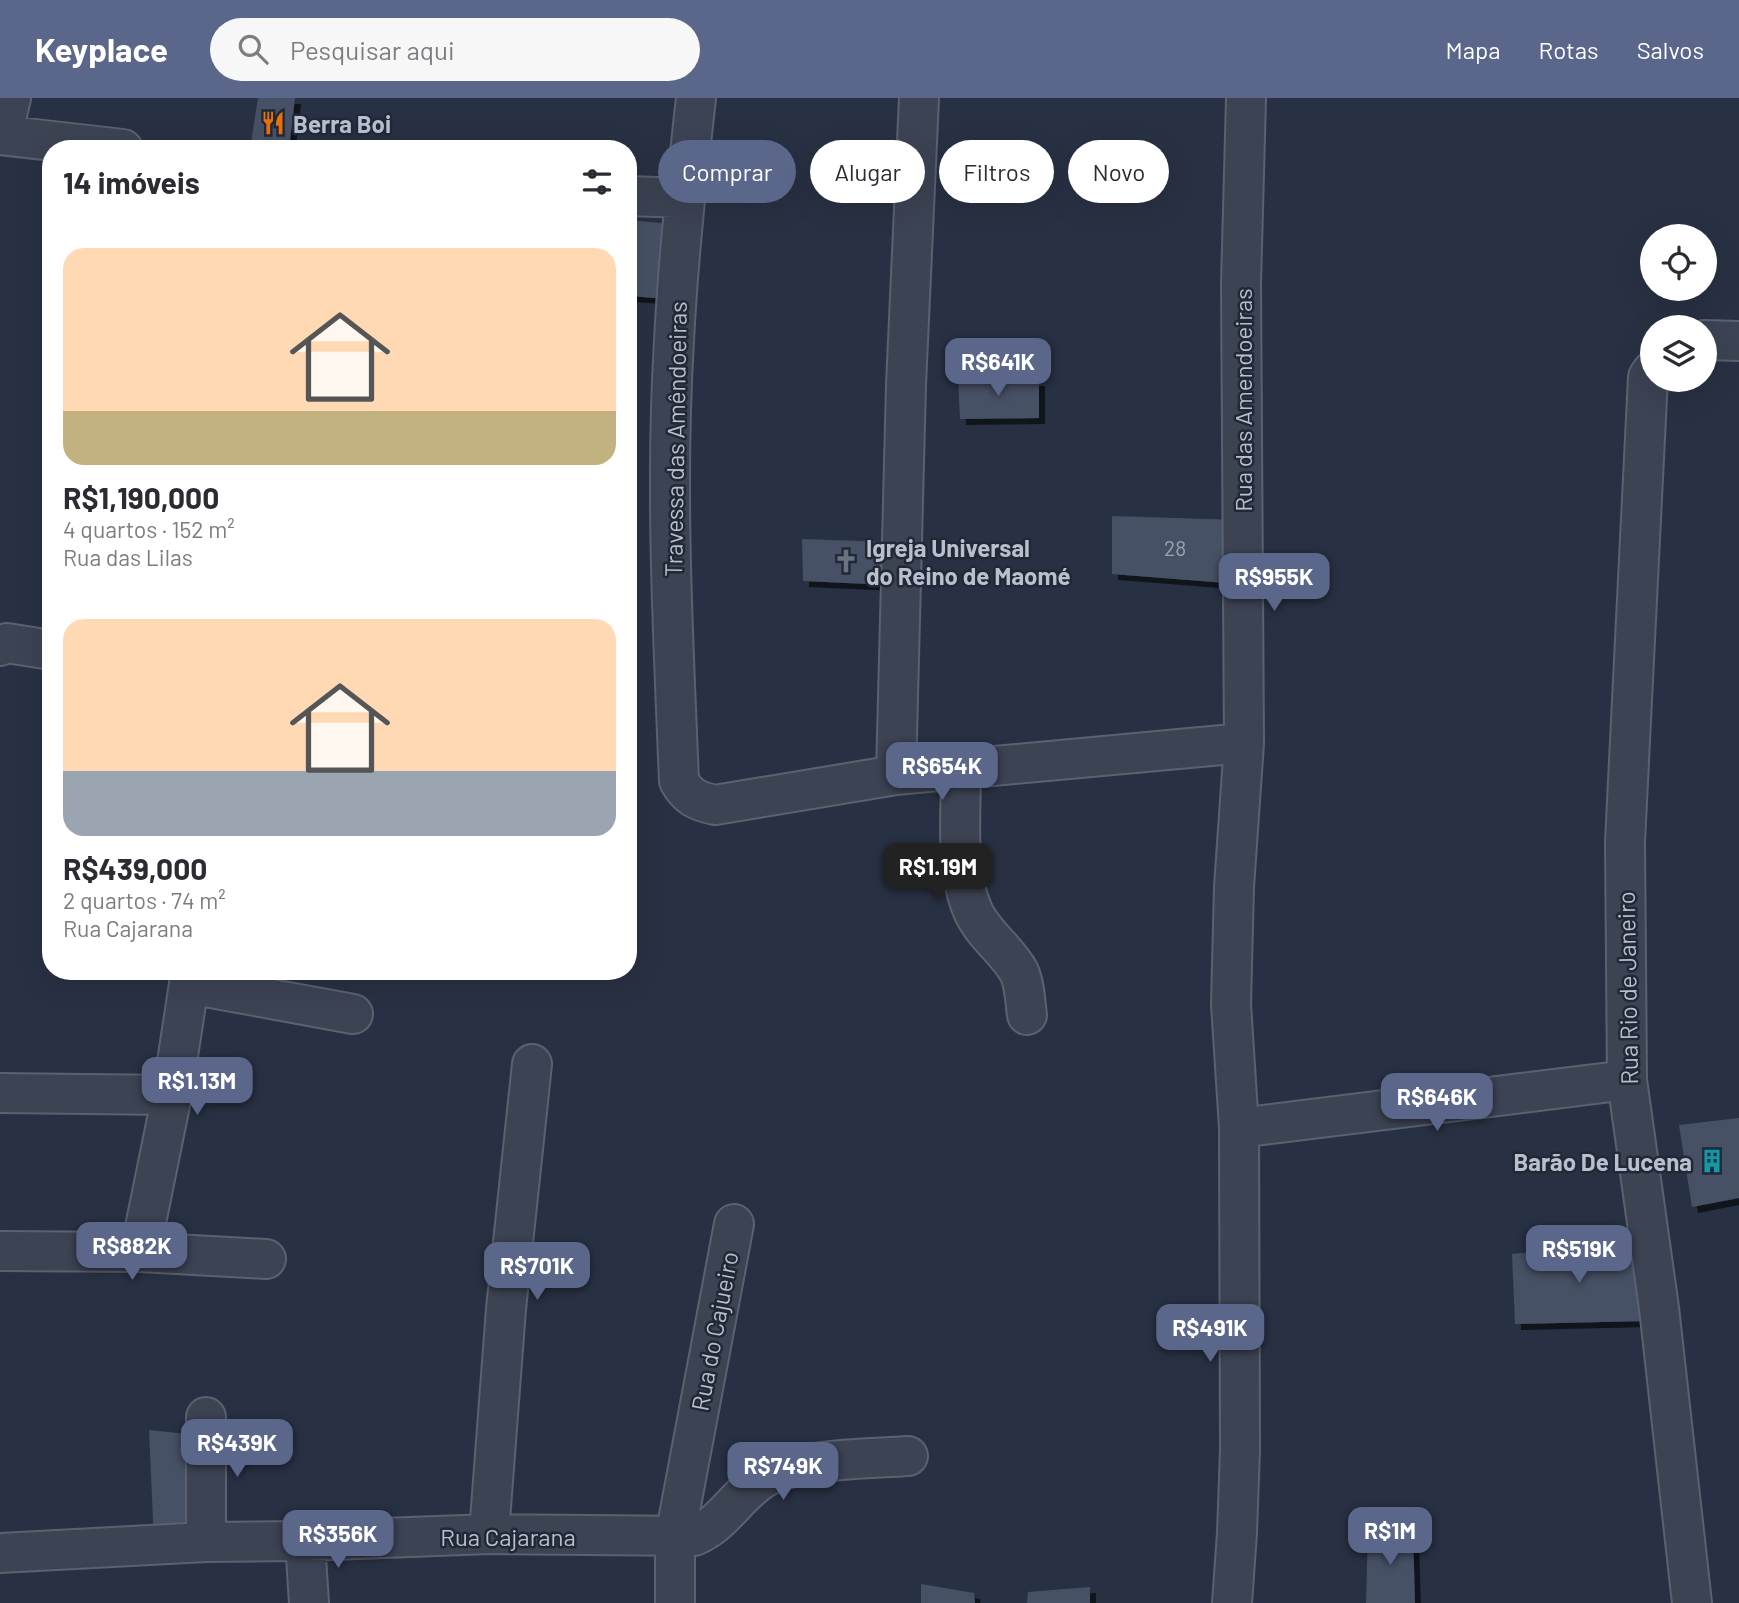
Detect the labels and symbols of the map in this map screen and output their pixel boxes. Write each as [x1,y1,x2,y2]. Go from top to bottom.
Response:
restaurant icon: Berra Boi [259,109,287,137]
place label: Berra Boi [293,109,391,138]
street label: Rua das Amendoeiras [1228,288,1257,512]
street label: Travessa das Amêndoeiras [658,301,692,577]
pin: R$641K [941,338,1055,398]
place label: Igreja Universal do Reino de Maomé [866,533,1070,590]
house number: 28 [1164,535,1186,560]
church icon: Igreja Universal do Reino de Maomé [832,547,860,575]
pin: R$955K [1217,554,1331,613]
pin: R$654K [885,742,999,802]
pin: R$1.19M [873,844,1003,903]
street label: Rua Rio de Janeiro [1611,891,1643,1085]
pin: R$1.13M [132,1058,262,1117]
pin: R$646K [1380,1074,1494,1133]
place label: Barão De Lucena [1514,1147,1692,1176]
building icon: Barão De Lucena [1698,1147,1726,1175]
pin: R$882K [75,1222,189,1282]
pin: R$519K [1522,1226,1636,1285]
pin: R$701K [480,1242,594,1302]
street label: Rua do Cajueiro [684,1249,744,1413]
pin: R$491K [1153,1304,1267,1364]
pin: R$439K [180,1420,294,1479]
pin: R$749K [726,1442,840,1502]
pin: R$1M [1349,1508,1431,1567]
pin: R$356K [281,1510,395,1570]
street label: Rua Cajarana [440,1522,576,1551]

